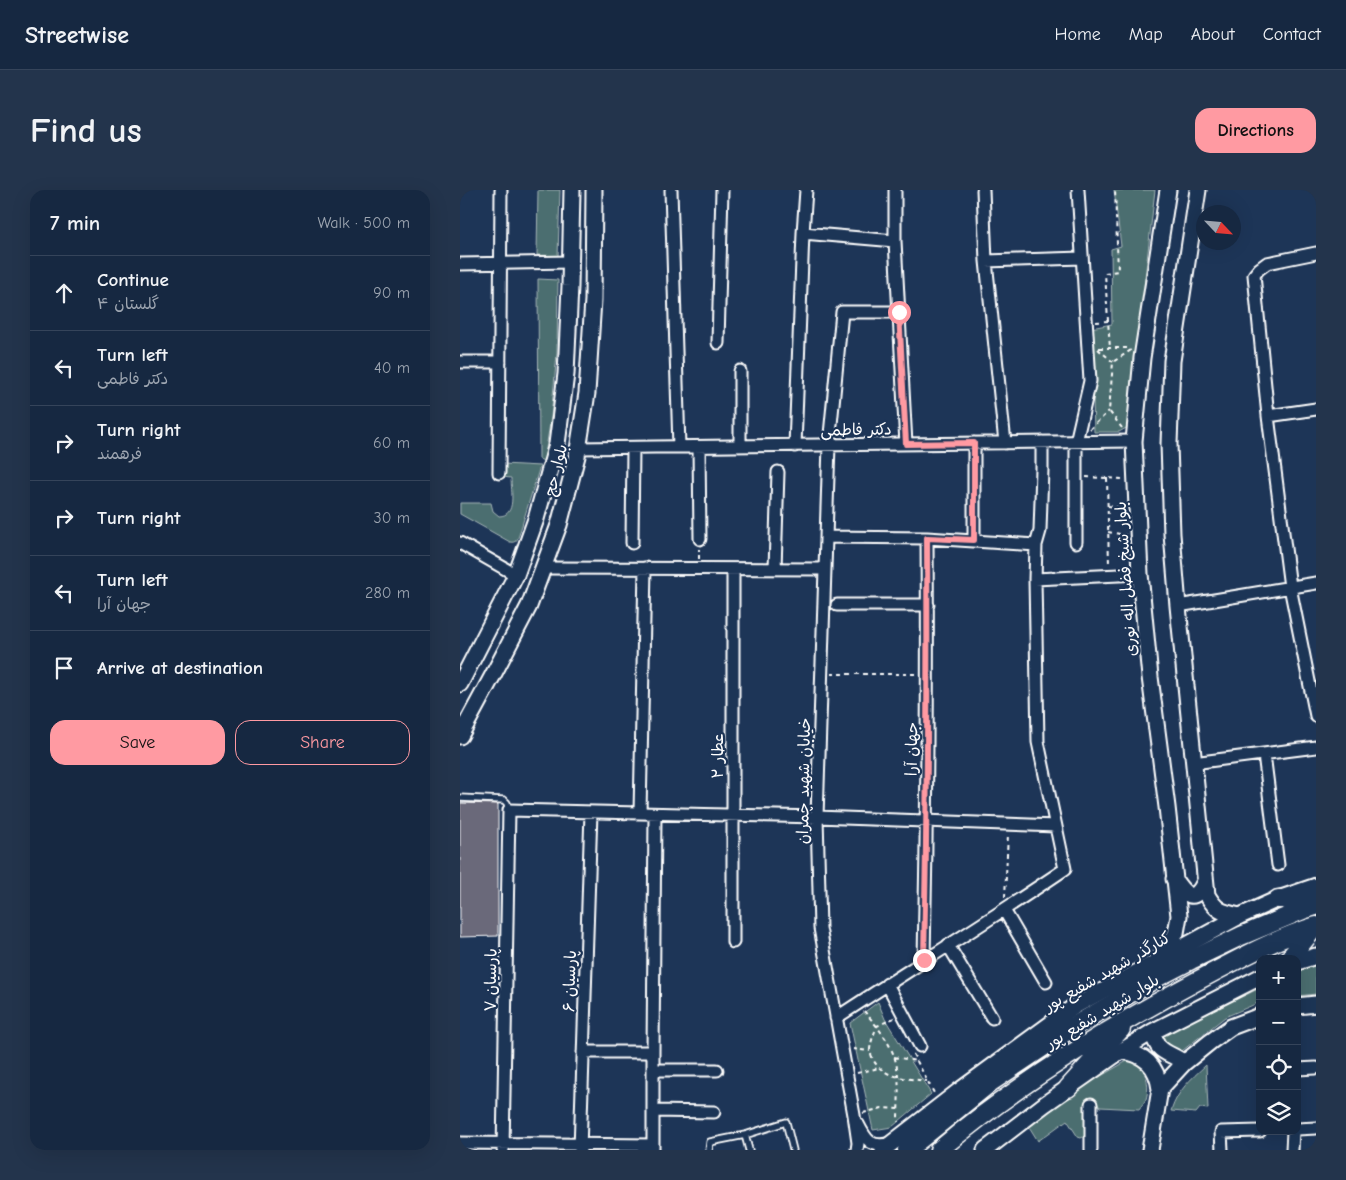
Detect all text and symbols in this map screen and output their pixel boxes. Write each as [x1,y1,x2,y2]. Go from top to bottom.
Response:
text: Streetwise [25,21,129,49]
text: Home [1054,24,1101,45]
text: Map [1129,24,1163,45]
text: About [1191,24,1235,45]
text: Contact [1263,24,1321,45]
button: Directions [1195,108,1316,153]
text: Find us [30,110,142,151]
north arrow [1196,205,1241,250]
text: 7 min [50,211,100,235]
text: Walk · 500 m [317,214,410,232]
text: Continue [97,269,169,291]
icon: ahead [50,279,78,307]
text: 90 m [373,284,410,302]
text: گلستان ۴ [97,295,159,313]
route start [888,301,911,324]
text: Turn left [97,344,168,366]
icon: left [50,354,78,382]
text: 40 m [374,359,410,377]
text: دکتر فاطمی [97,370,168,388]
text: Turn right [97,419,181,441]
street label: دکتر فاطمی [820,420,892,441]
icon: right [50,429,78,457]
text: 60 m [373,434,410,452]
street label: بلوار حج [541,442,572,498]
text: فرهمند [97,445,142,463]
street label: بلوار شیخ فضل اله نوری [1112,501,1141,657]
icon: right [50,504,78,532]
text: Turn right [97,507,181,529]
text: 30 m [374,509,410,527]
text: Turn left [97,569,168,591]
icon: left [50,579,78,607]
text: 280 m [365,584,410,602]
text: جهان آرا [97,595,151,613]
icon: arrive [50,654,78,682]
text: Arrive at destination [97,657,263,679]
street label: خیابان شهید چمران [794,718,815,844]
button: Save [50,720,225,765]
button: Share [235,720,410,765]
street label: جهان آرا [903,722,921,776]
street label: عطار ۲ [709,733,727,779]
street label: کنارگذر شهید شفیع پور [1039,927,1175,1018]
street label: پارسیان ۷ [481,948,502,1012]
route end [913,949,936,972]
street label: پارسیان ۶ [560,950,581,1012]
map controls [1256,955,1301,1135]
button: + [1256,955,1301,1000]
street label: بلوار شهید شفیع پور [1041,971,1164,1056]
button: − [1256,1000,1301,1045]
button: locate [1256,1045,1301,1090]
button: layers [1256,1090,1301,1135]

